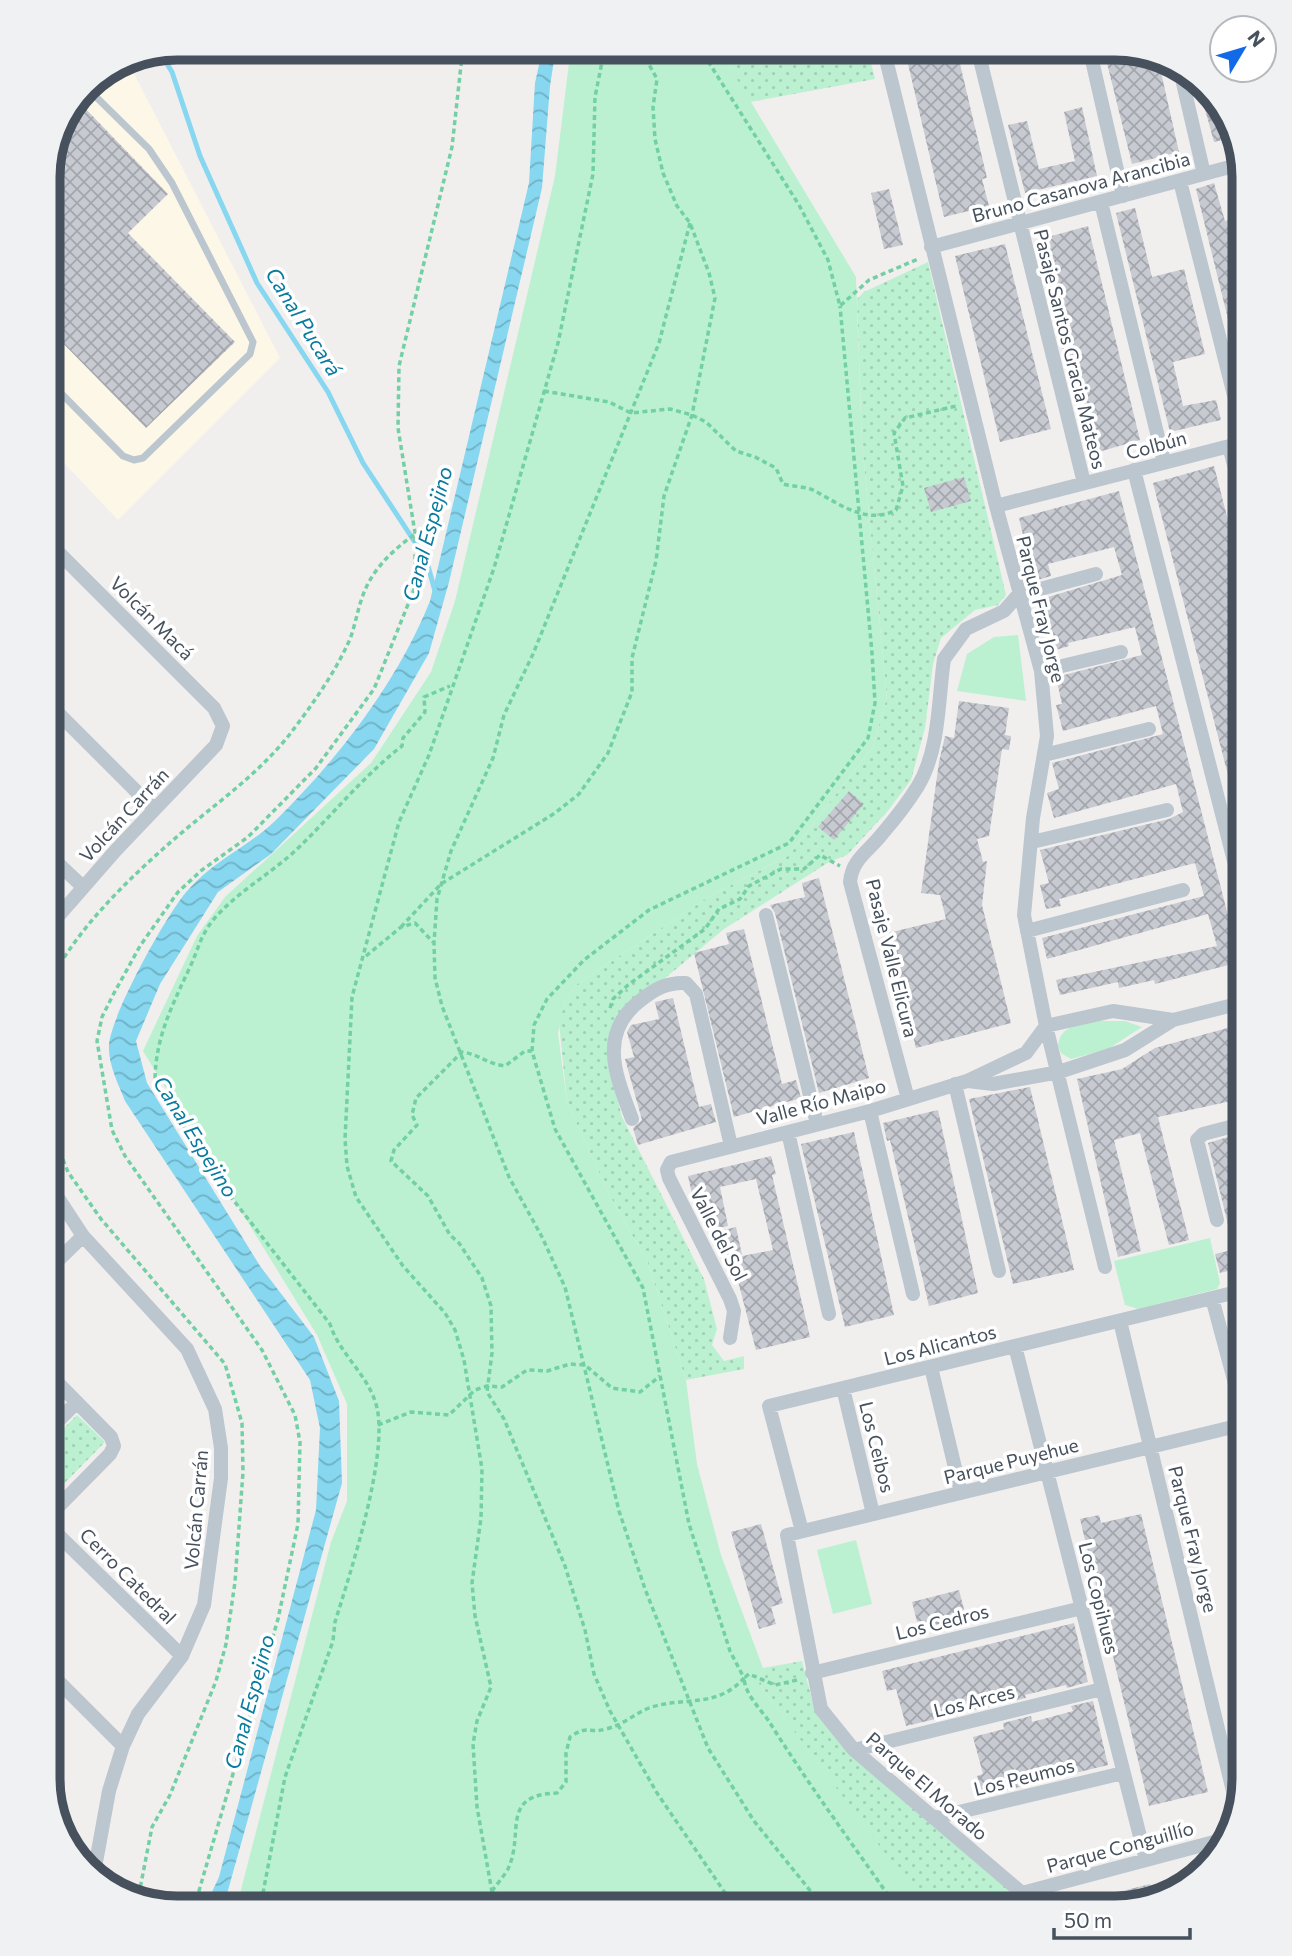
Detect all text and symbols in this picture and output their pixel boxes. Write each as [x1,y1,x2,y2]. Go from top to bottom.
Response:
north arrow [1208,14,1278,84]
text: N [1243,26,1270,51]
street label: Bruno Casanova Arancibia [969,146,1192,227]
street label: Pasaje Santos Gracia Mateos [1030,226,1111,471]
water label: Canal Pucará [261,262,348,381]
street label: Colbún [1123,425,1189,464]
water label: Canal Espejino [397,463,457,604]
street label: Parque Fray Jorge [1012,533,1071,685]
street label: Volcán Macá [106,571,199,664]
street label: Volcán Carrán [74,763,173,867]
street label: Pasaje Valle Elicura [862,876,923,1040]
water label: Canal Espejino [149,1071,244,1202]
street label: Valle Río Maipo [754,1073,888,1130]
street label: Valle del Sol [686,1183,753,1284]
street label: Los Alicantos [881,1319,998,1370]
street label: Los Ceibos [855,1399,900,1495]
street label: Parque Puyehue [941,1433,1081,1488]
street label: Volcán Carrán [179,1449,212,1571]
street label: Parque Fray Jorge [1164,1463,1223,1615]
street label: Cerro Catedral [75,1523,181,1629]
street label: Los Copihues [1074,1539,1125,1656]
street label: Los Cedros [893,1599,991,1644]
water label: Canal Espejino [219,1631,279,1772]
street label: Los Arces [931,1679,1017,1722]
street label: Parque El Morado [862,1727,993,1845]
street label: Los Peumos [971,1753,1077,1800]
street label: Parque Conguillío [1044,1816,1196,1877]
scale bar [1054,1896,1190,1940]
text: 50 m [1064,1907,1112,1932]

